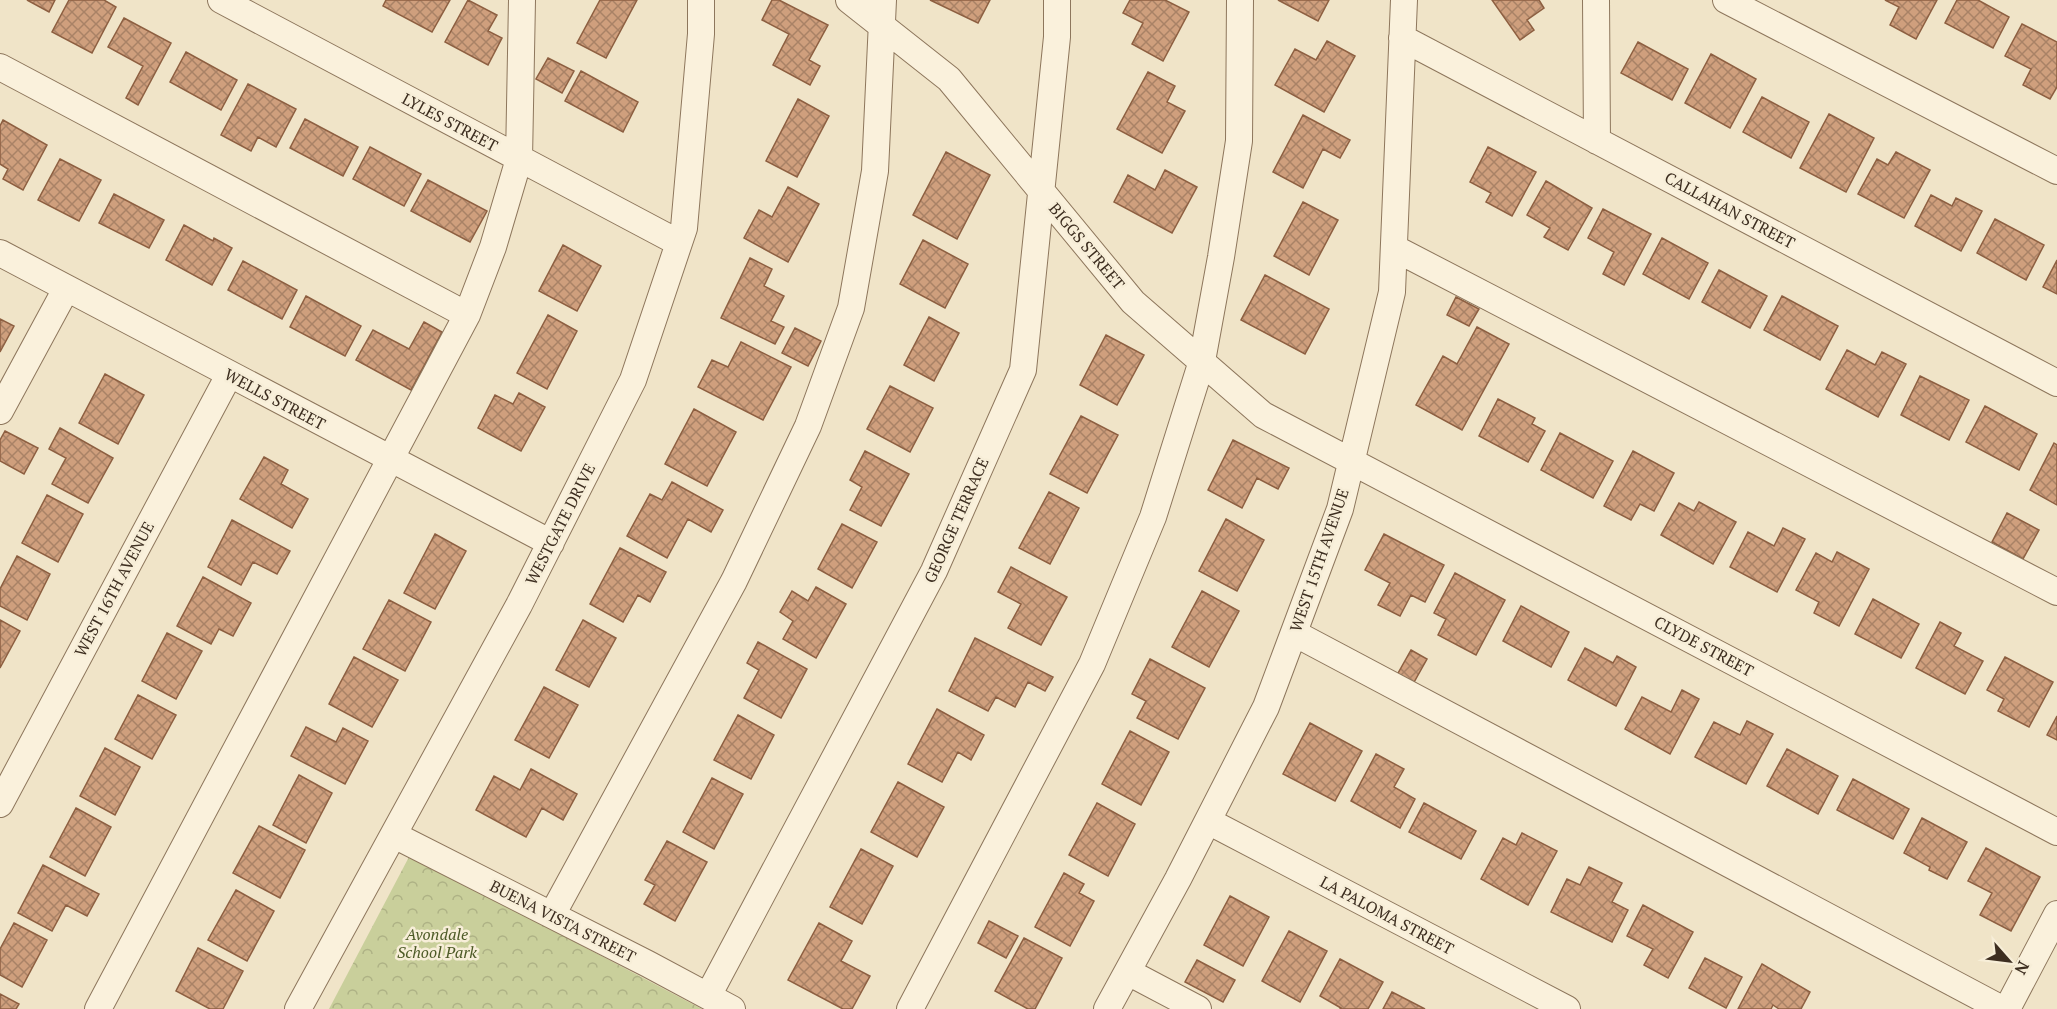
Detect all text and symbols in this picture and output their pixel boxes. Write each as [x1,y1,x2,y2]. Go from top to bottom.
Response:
street label: LYLES STREET [398,88,502,156]
street label: CALLAHAN STREET [1661,166,1799,254]
street label: BIGGS STREET [1044,198,1130,294]
street label: WELLS STREET [221,363,329,435]
street label: GEORGE TERRACE [918,454,994,586]
street label: WESTGATE DRIVE [520,460,600,588]
street label: WEST 15TH AVENUE [1284,485,1354,635]
street label: WEST 16TH AVENUE [69,518,159,660]
street label: CLYDE STREET [1650,611,1758,681]
street label: LA PALOMA STREET [1316,870,1458,960]
street label: BUENA VISTA STREET [486,875,640,967]
park label: Avondale School Park [397,923,477,963]
north arrow [1979,931,2039,991]
text: N [2010,958,2035,979]

